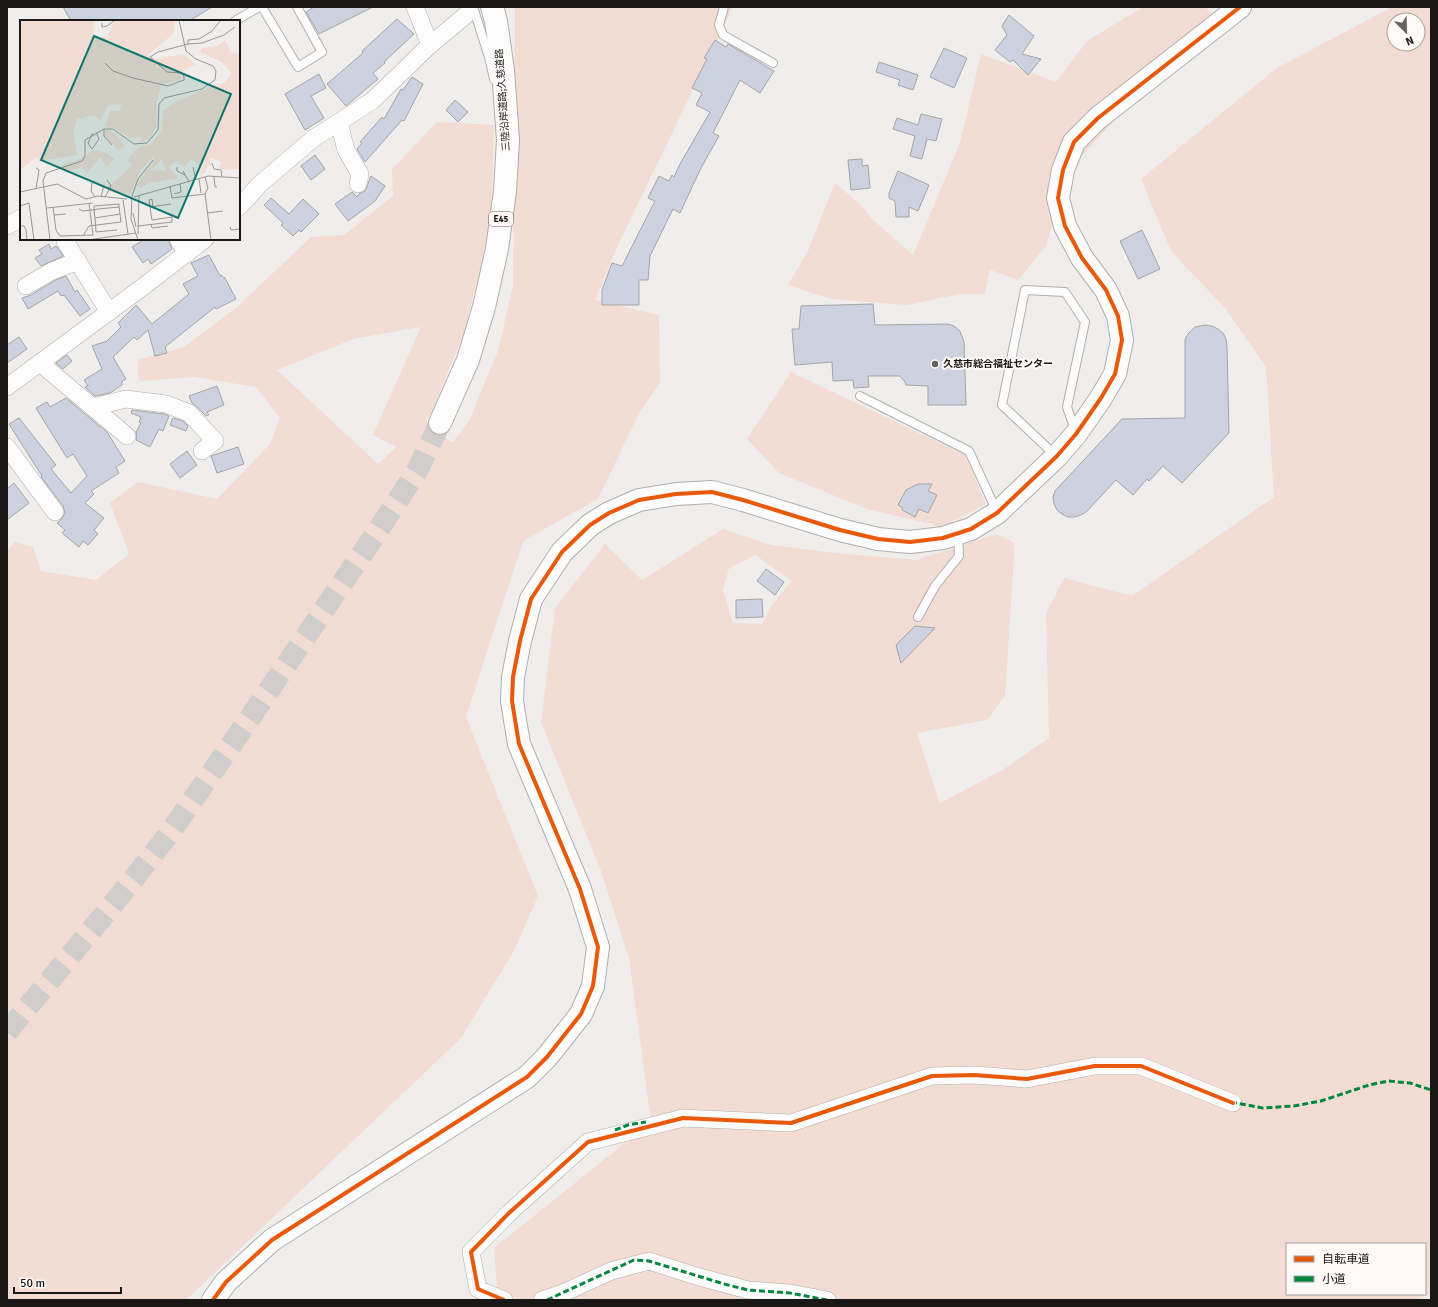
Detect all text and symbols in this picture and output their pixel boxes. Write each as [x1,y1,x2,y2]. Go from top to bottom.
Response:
north arrow [1386,12,1426,52]
inset map [20,20,240,240]
text: N [1404,33,1416,48]
street label: 三陸沿岸道路;久慈道路 [493,48,513,152]
road number: E45 [489,212,513,226]
place label: 久慈市総合福祉センター [943,358,1053,370]
marker: 久慈市総合福祉センター [930,359,940,369]
legend [1286,1243,1426,1295]
text: 自転車道 [1322,1252,1370,1267]
scale bar [14,1269,121,1295]
text: 小道 [1322,1272,1346,1287]
text: 50 m [20,1276,45,1291]

